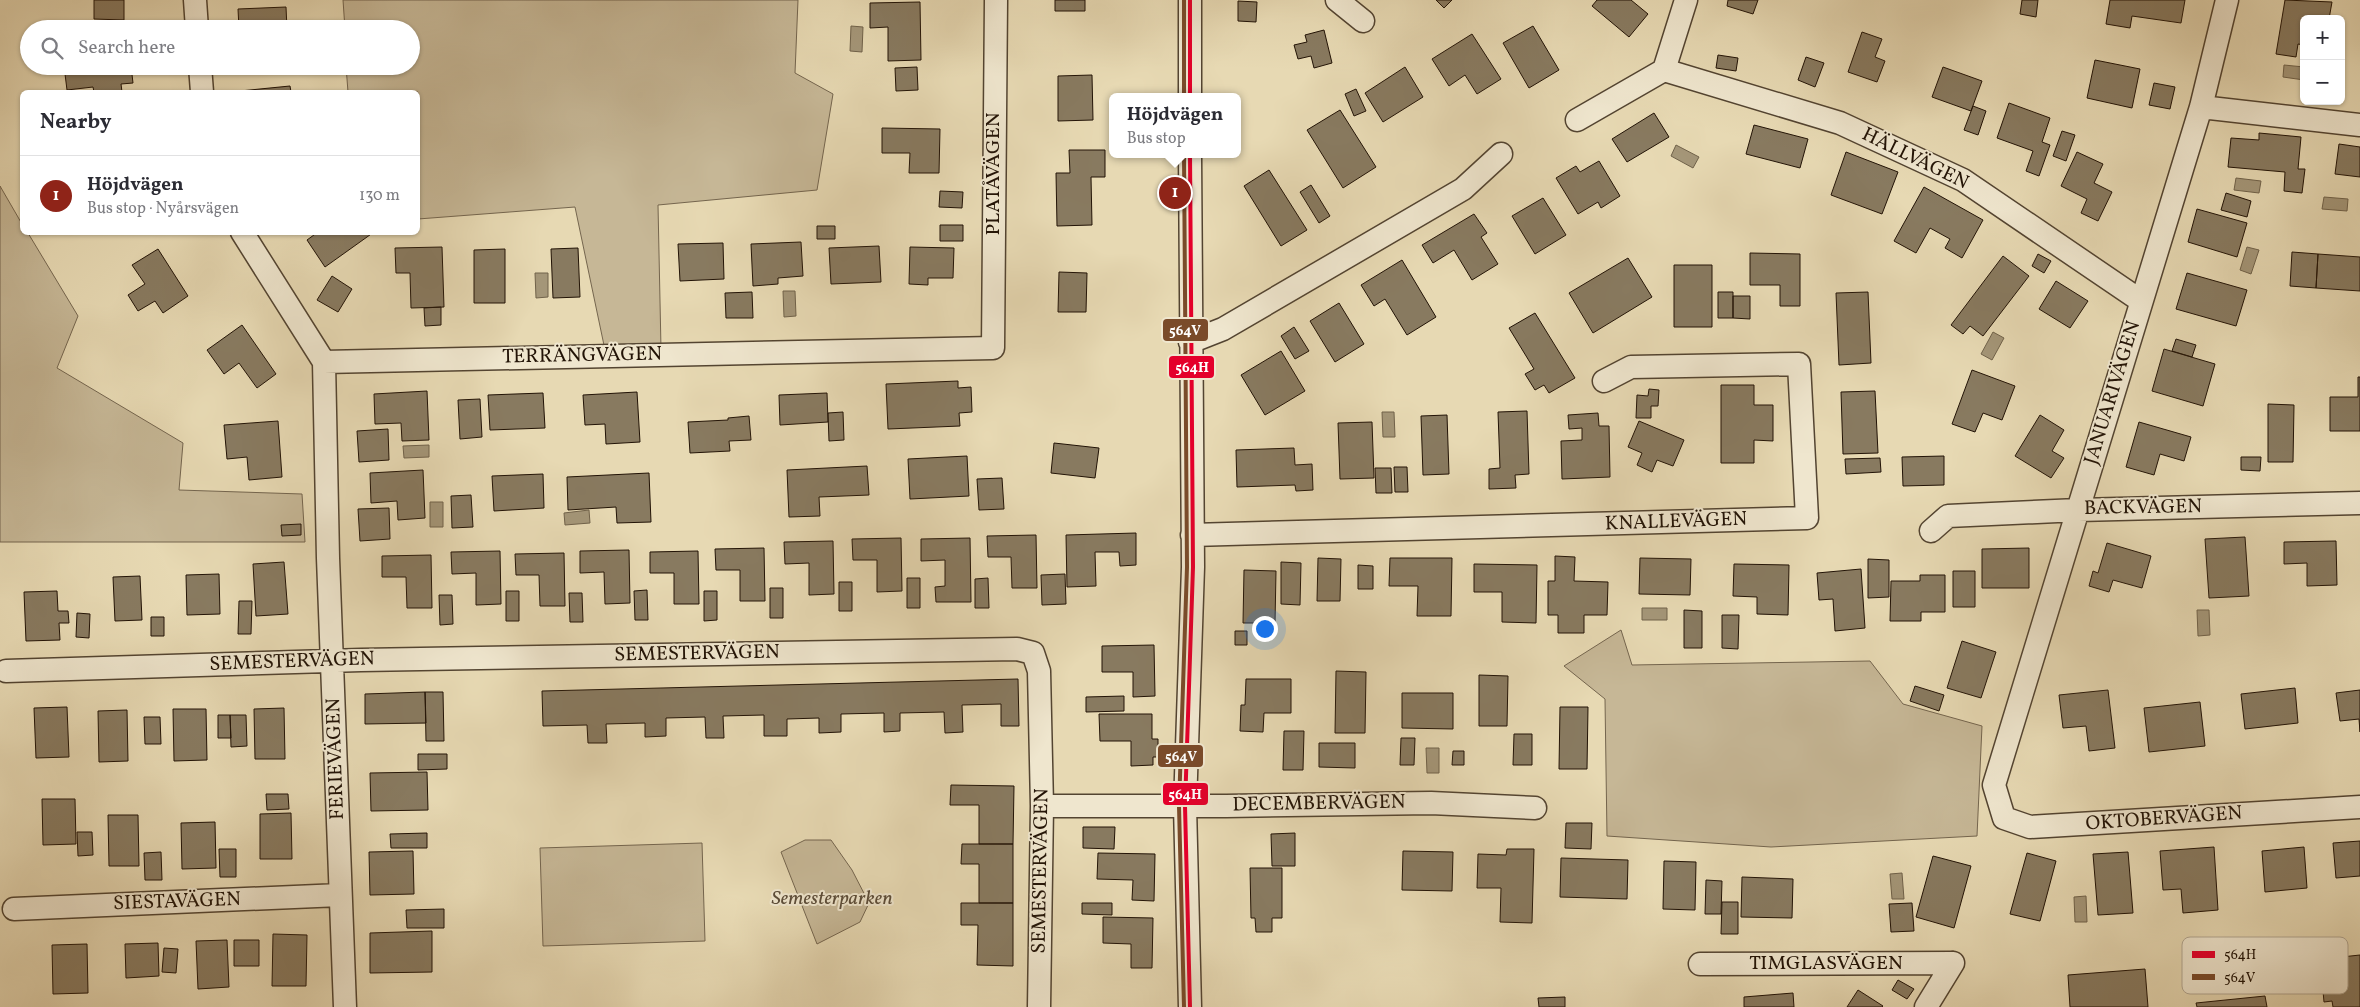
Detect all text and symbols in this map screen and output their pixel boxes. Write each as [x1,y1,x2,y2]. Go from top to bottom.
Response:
map controls [2300,15,2345,105]
button: + [2300,15,2345,60]
search box [20,20,420,75]
icon: search [38,34,66,62]
text: Search here [78,35,175,61]
button: − [2300,60,2345,105]
popup [1109,93,1241,158]
text: Höjdvägen [1127,102,1223,128]
text: Nearby [40,108,111,137]
street label: PLATÅVÄGEN [980,112,1008,236]
street label: HÄLLVÄGEN [1857,121,1973,197]
text: Bus stop [1127,128,1186,150]
text: Höjdvägen [87,172,184,198]
pin: 1 [1159,174,1191,212]
text: 1 [53,185,59,207]
text: 130 m [359,185,400,207]
text: Bus stop · Nyårsvägen [87,198,239,220]
street label: JANUARIVÄGEN [2078,317,2148,468]
line badge: 564V [1162,318,1209,342]
text: 564V [1169,322,1201,341]
street label: TERRÄNGVÄGEN [502,341,662,371]
line badge: 564H [1168,355,1215,379]
text: 564H [1175,359,1209,378]
street label: BACKVÄGEN [2084,493,2202,523]
street label: KNALLEVÄGEN [1604,506,1748,538]
your location [1252,616,1278,642]
street label: SEMESTERVÄGEN [614,639,780,669]
street label: SEMESTERVÄGEN [209,645,375,679]
street label: FERIEVÄGEN [320,697,352,820]
line badge: 564V [1157,744,1204,768]
text: 564V [1165,748,1197,767]
line badge: 564H [1162,782,1209,806]
text: 564H [1168,786,1202,805]
street label: SEMESTERVÄGEN [1026,788,1056,954]
street label: DECEMBERVÄGEN [1232,788,1406,820]
street label: OKTOBERVÄGEN [2085,800,2243,838]
park label: Semesterparken [771,885,893,913]
street label: SIESTAVÄGEN [113,886,242,918]
legend [2182,937,2348,994]
text: 564H [2224,946,2256,965]
street label: TIMGLASVÄGEN [1749,950,1903,978]
text: 564V [2224,969,2256,988]

